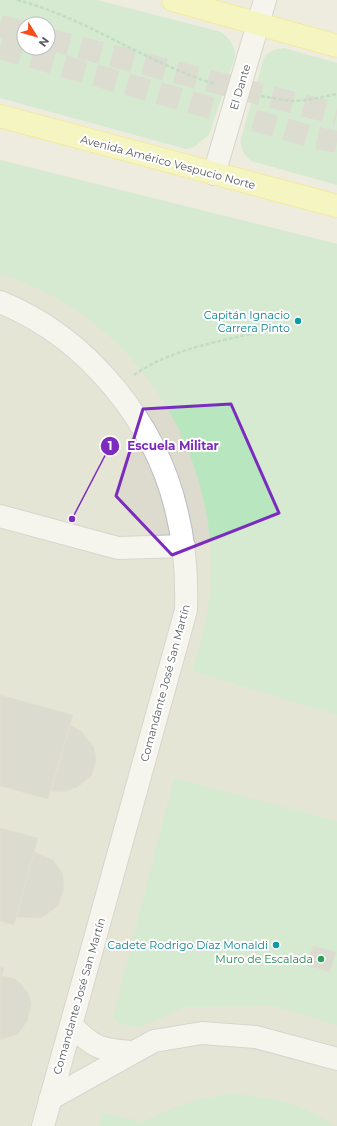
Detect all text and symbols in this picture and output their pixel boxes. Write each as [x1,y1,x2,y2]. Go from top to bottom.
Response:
north arrow [16,16,56,56]
text: N [36,34,52,50]
street label: El Dante [226,62,254,112]
street label: Avenida Américo Vespucio Norte [79,132,257,192]
place label: Capitán Ignacio Carrera Pinto [204,308,290,335]
marker: Capitán Ignacio Carrera Pinto [293,316,303,326]
callout: Escuela Militar [100,434,227,458]
text: 1 [108,438,112,453]
text: Escuela Militar [127,438,219,453]
street label: Comandante José San Martín [137,603,193,763]
street label: Comandante José San Martín [50,916,108,1076]
place label: Cadete Rodrigo Díaz Monaldi [107,938,268,952]
marker: Cadete Rodrigo Díaz Monaldi [271,940,281,950]
place label: Muro de Escalada [215,952,313,966]
marker: Muro de Escalada [316,954,326,964]

